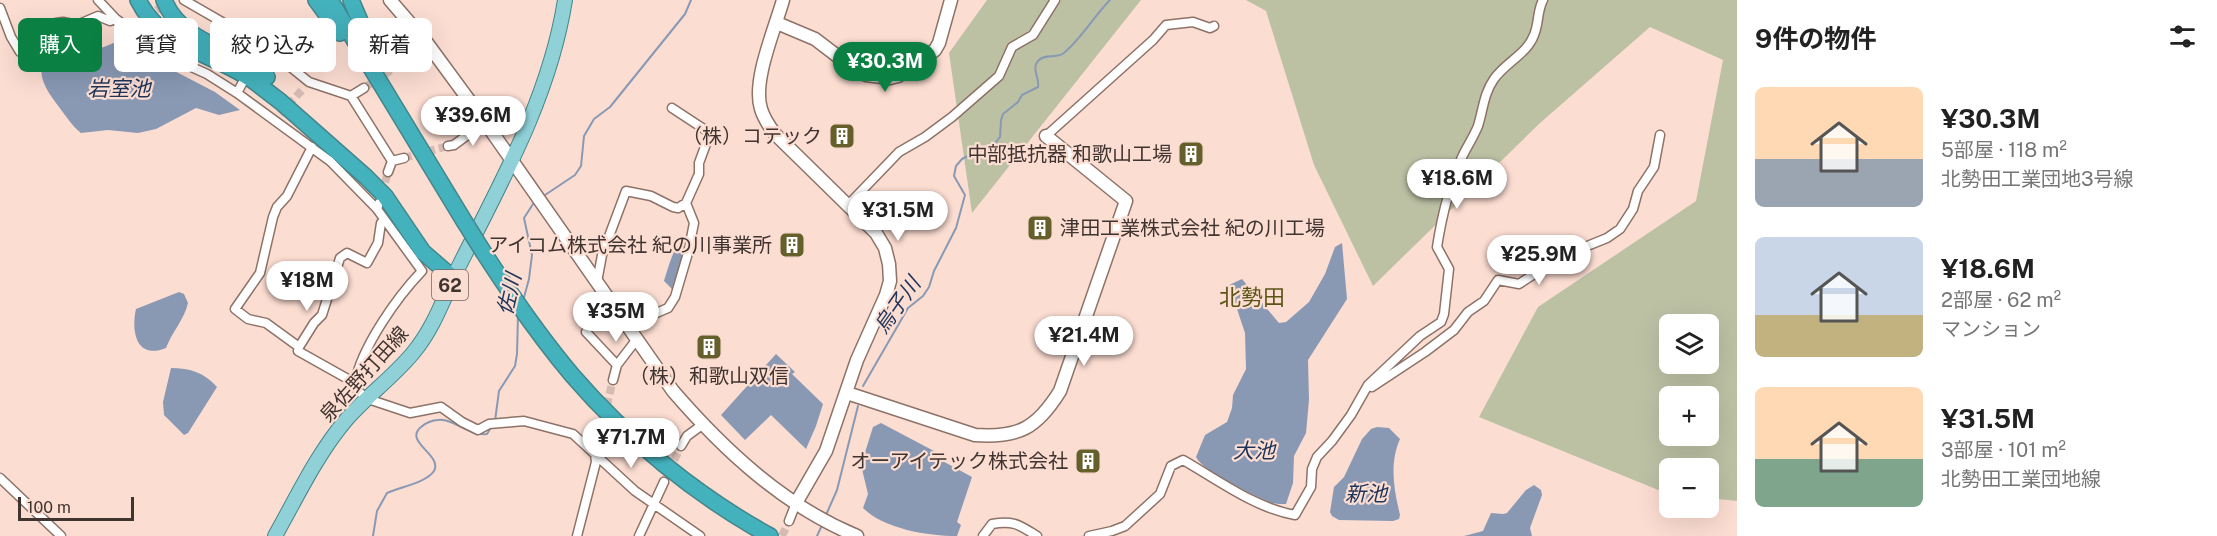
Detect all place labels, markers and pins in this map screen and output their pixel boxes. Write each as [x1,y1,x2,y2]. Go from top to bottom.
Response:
pin: ¥30.3M [836,42,934,93]
pin: ¥39.6M [424,96,522,147]
building icon: （株）コテック [827,121,857,151]
place label: （株）コテック [682,124,822,148]
building icon: 中部抵抗器 和歌山工場 [1176,139,1206,169]
place label: 中部抵抗器 和歌山工場 [967,142,1172,166]
pin: ¥18.6M [1408,159,1506,210]
pin: ¥31.5M [849,191,947,242]
building icon: 津田工業株式会社 紀の川工場 [1025,213,1055,243]
place label: 津田工業株式会社 紀の川工場 [1060,216,1325,240]
building icon: アイコム株式会社 紀の川事業所 [777,230,807,260]
place label: アイコム株式会社 紀の川事業所 [488,233,772,257]
pin: ¥25.9M [1490,235,1588,286]
pin: ¥18M [271,261,343,312]
pin: ¥35M [580,292,652,343]
pin: ¥21.4M [1035,316,1133,367]
building icon: （株）和歌山双信 [694,332,724,362]
place label: （株）和歌山双信 [629,364,789,388]
pin: ¥71.7M [582,418,680,469]
building icon: オーアイテック株式会社 [1073,446,1103,476]
place label: オーアイテック株式会社 [850,449,1068,473]

